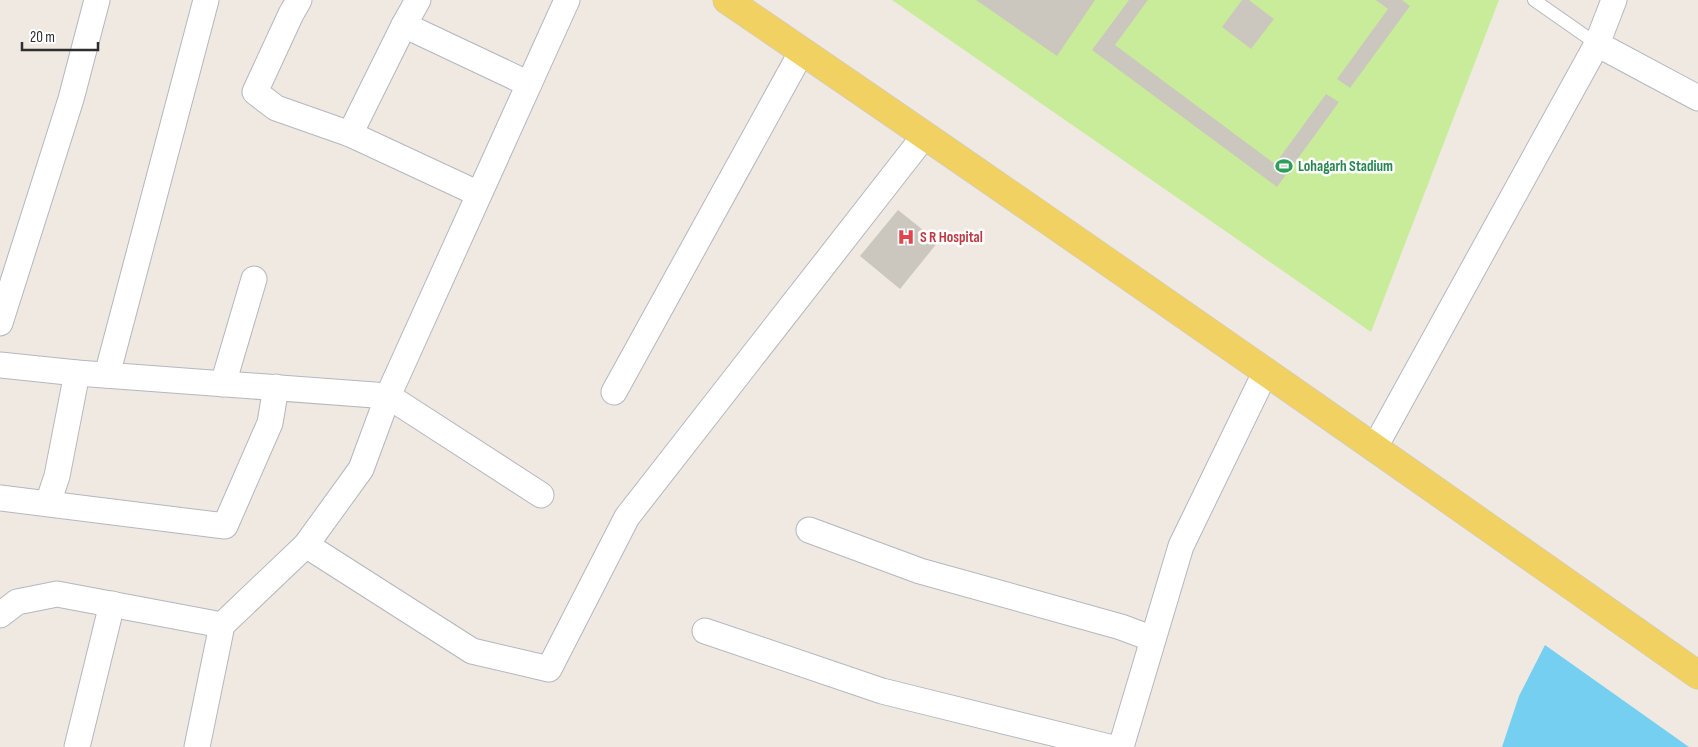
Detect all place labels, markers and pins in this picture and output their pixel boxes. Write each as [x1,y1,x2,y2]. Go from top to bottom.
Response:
sports icon: Lohagarh Stadium [1274,156,1294,176]
place label: Lohagarh Stadium [1298,157,1393,176]
hospital icon: S R Hospital [896,227,916,247]
place label: S R Hospital [920,228,983,247]

